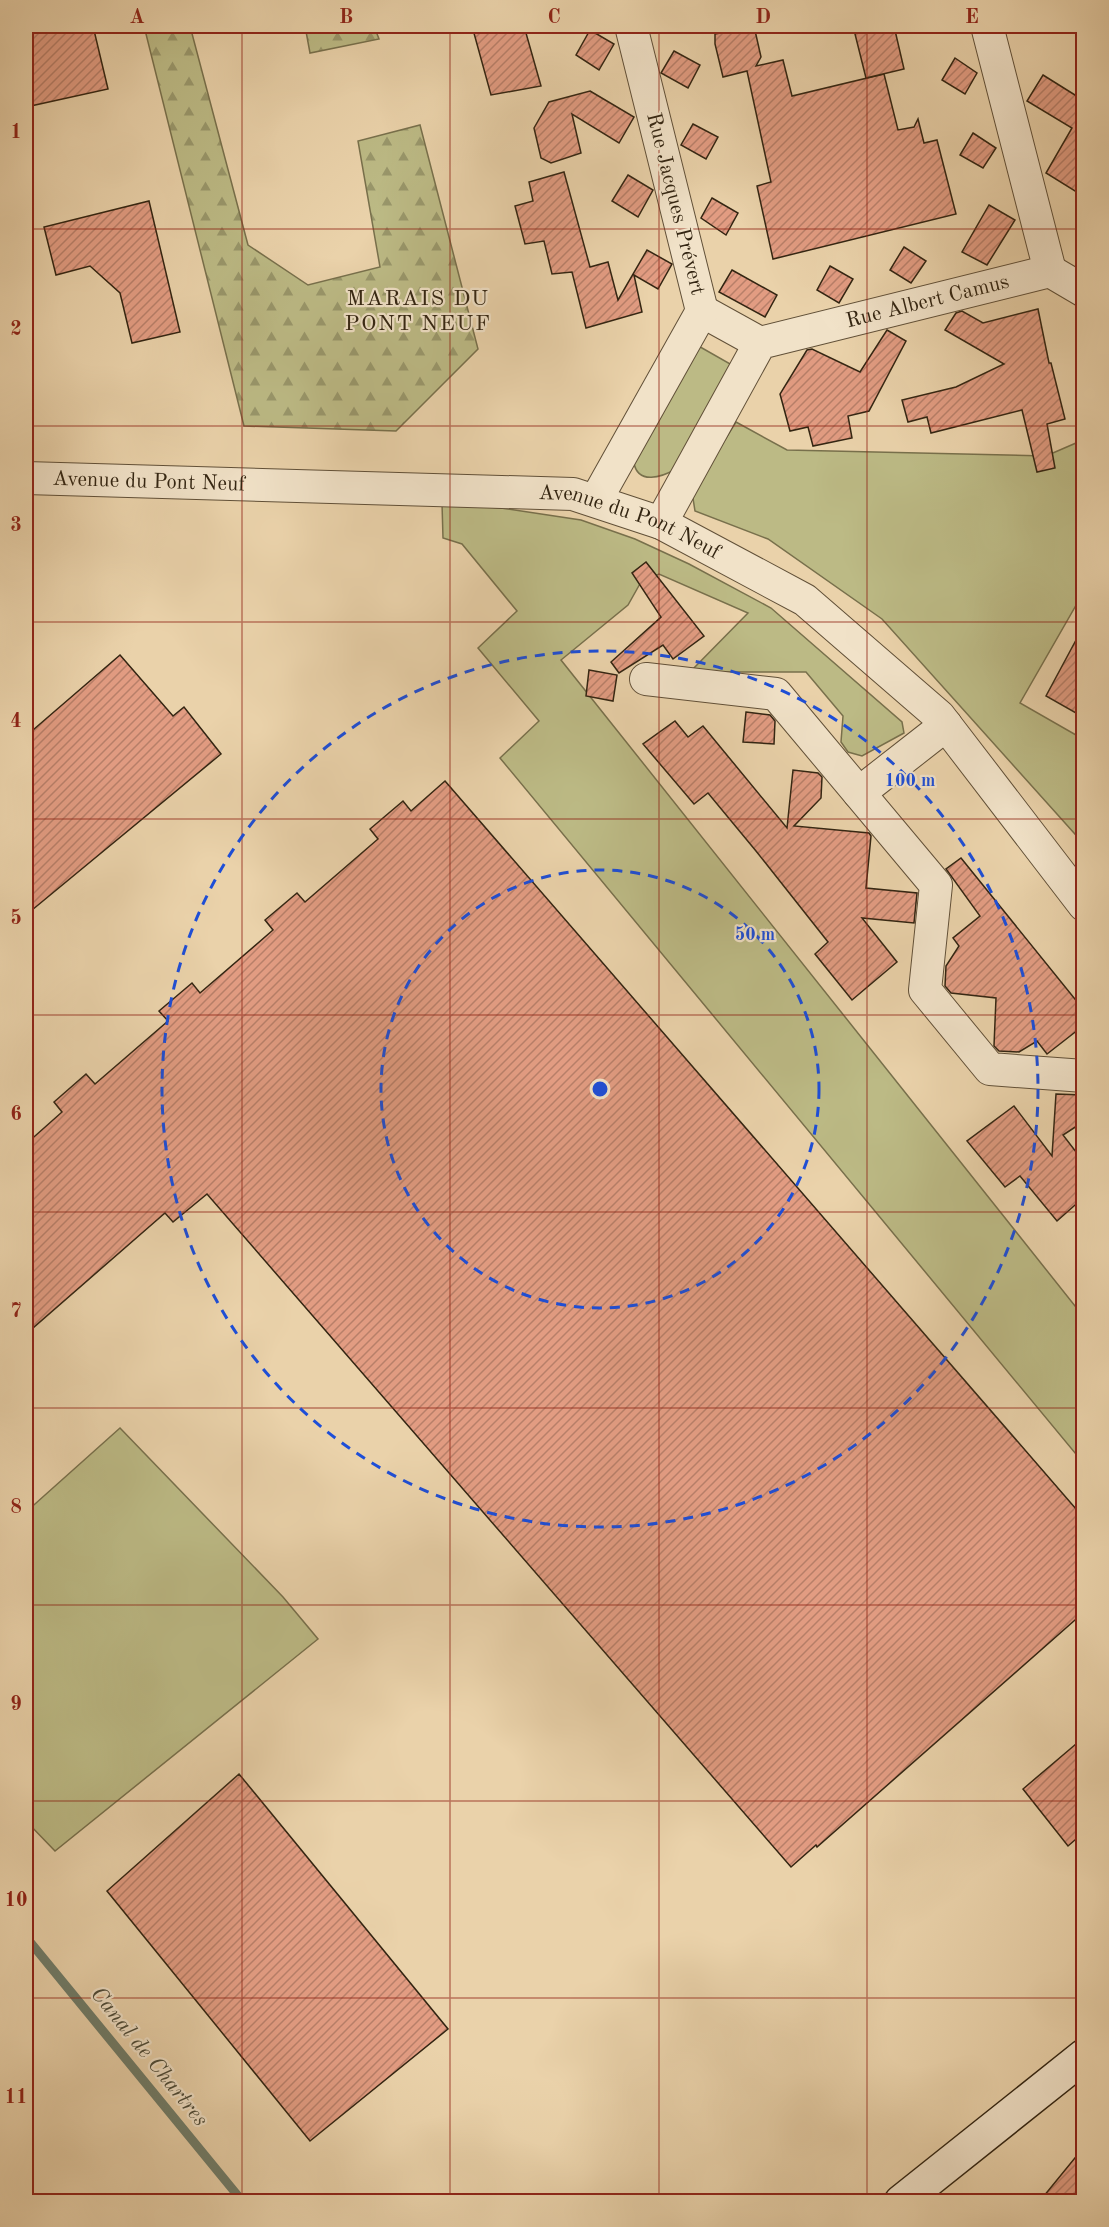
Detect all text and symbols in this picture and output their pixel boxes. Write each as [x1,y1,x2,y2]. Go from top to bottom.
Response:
text: A [129,8,145,28]
text: B [339,8,353,28]
text: C [547,8,561,28]
text: D [755,8,771,28]
text: E [965,8,979,28]
street label: Rue Jacques Prévert [642,111,708,297]
text: 1 [10,123,22,143]
street label: Rue Albert Camus [844,271,1011,332]
district label: MARAIS DU PONT NEUF [345,288,491,335]
text: 2 [10,320,22,340]
street label: Avenue du Pont Neuf [52,468,247,495]
street label: Avenue du Pont Neuf [538,482,725,564]
text: 3 [10,516,22,536]
text: 4 [10,712,22,732]
text: 100 m [885,772,935,790]
text: 5 [10,908,22,929]
text: 50 m [735,926,775,944]
centre of rings [590,1079,610,1099]
text: 6 [10,1105,22,1125]
text: 7 [10,1302,22,1322]
text: 8 [10,1498,22,1518]
text: 9 [10,1695,22,1715]
text: 10 [4,1891,28,1911]
water label: Canal de Chartres [86,1983,212,2131]
text: 11 [4,2088,28,2108]

